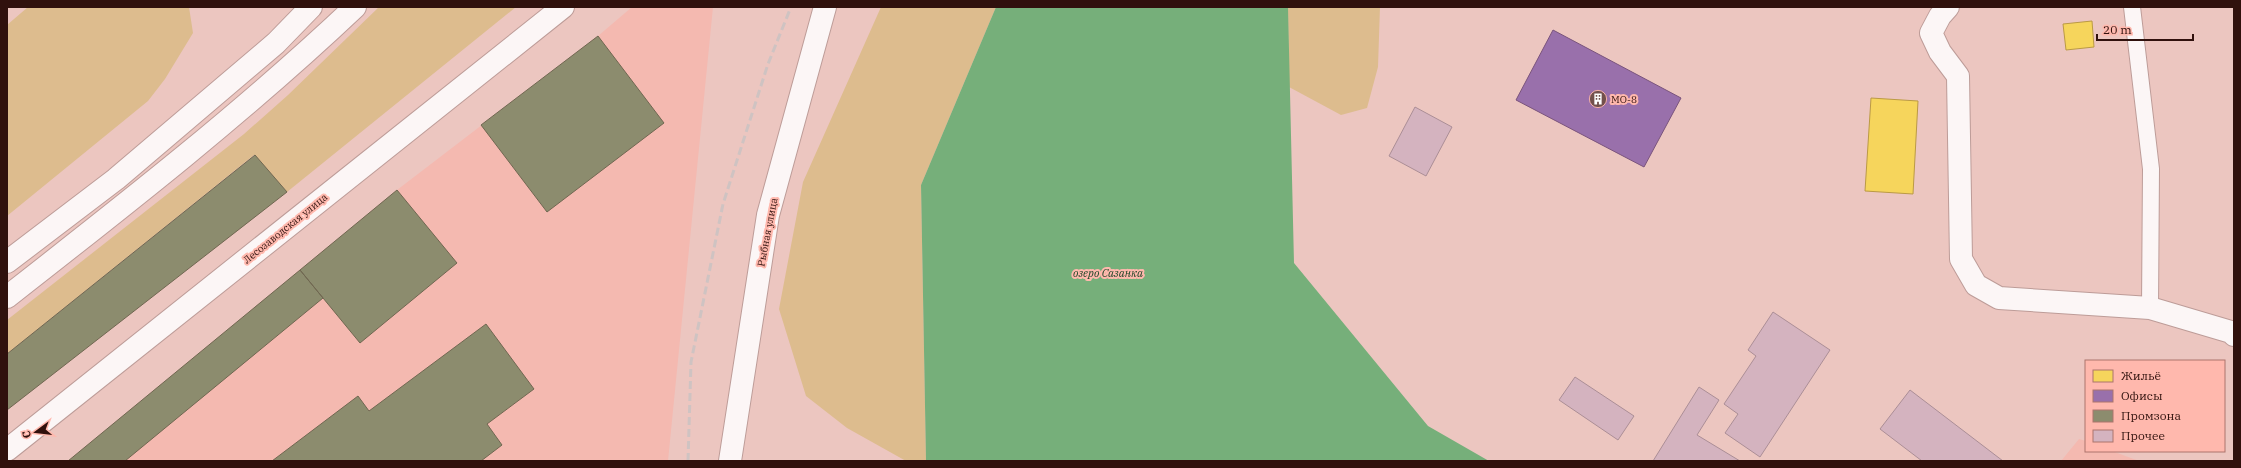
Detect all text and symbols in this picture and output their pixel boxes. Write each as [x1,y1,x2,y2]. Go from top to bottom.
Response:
scale bar [2097,16,2193,42]
text: 20 m [2103,22,2132,37]
building icon: MO-8 [1588,89,1608,109]
place label: MO-8 [1611,93,1637,106]
street label: Лесозаводская улица [241,190,330,266]
street label: Рыбная улица [754,196,781,267]
water label: озеро Сазанка [1073,266,1143,280]
legend [2085,360,2225,452]
text: Жильё [2121,368,2161,383]
text: Офисы [2121,388,2163,403]
text: Промзона [2121,408,2181,423]
north arrow [16,412,56,452]
text: Прочее [2121,428,2165,443]
text: С [19,429,34,440]

